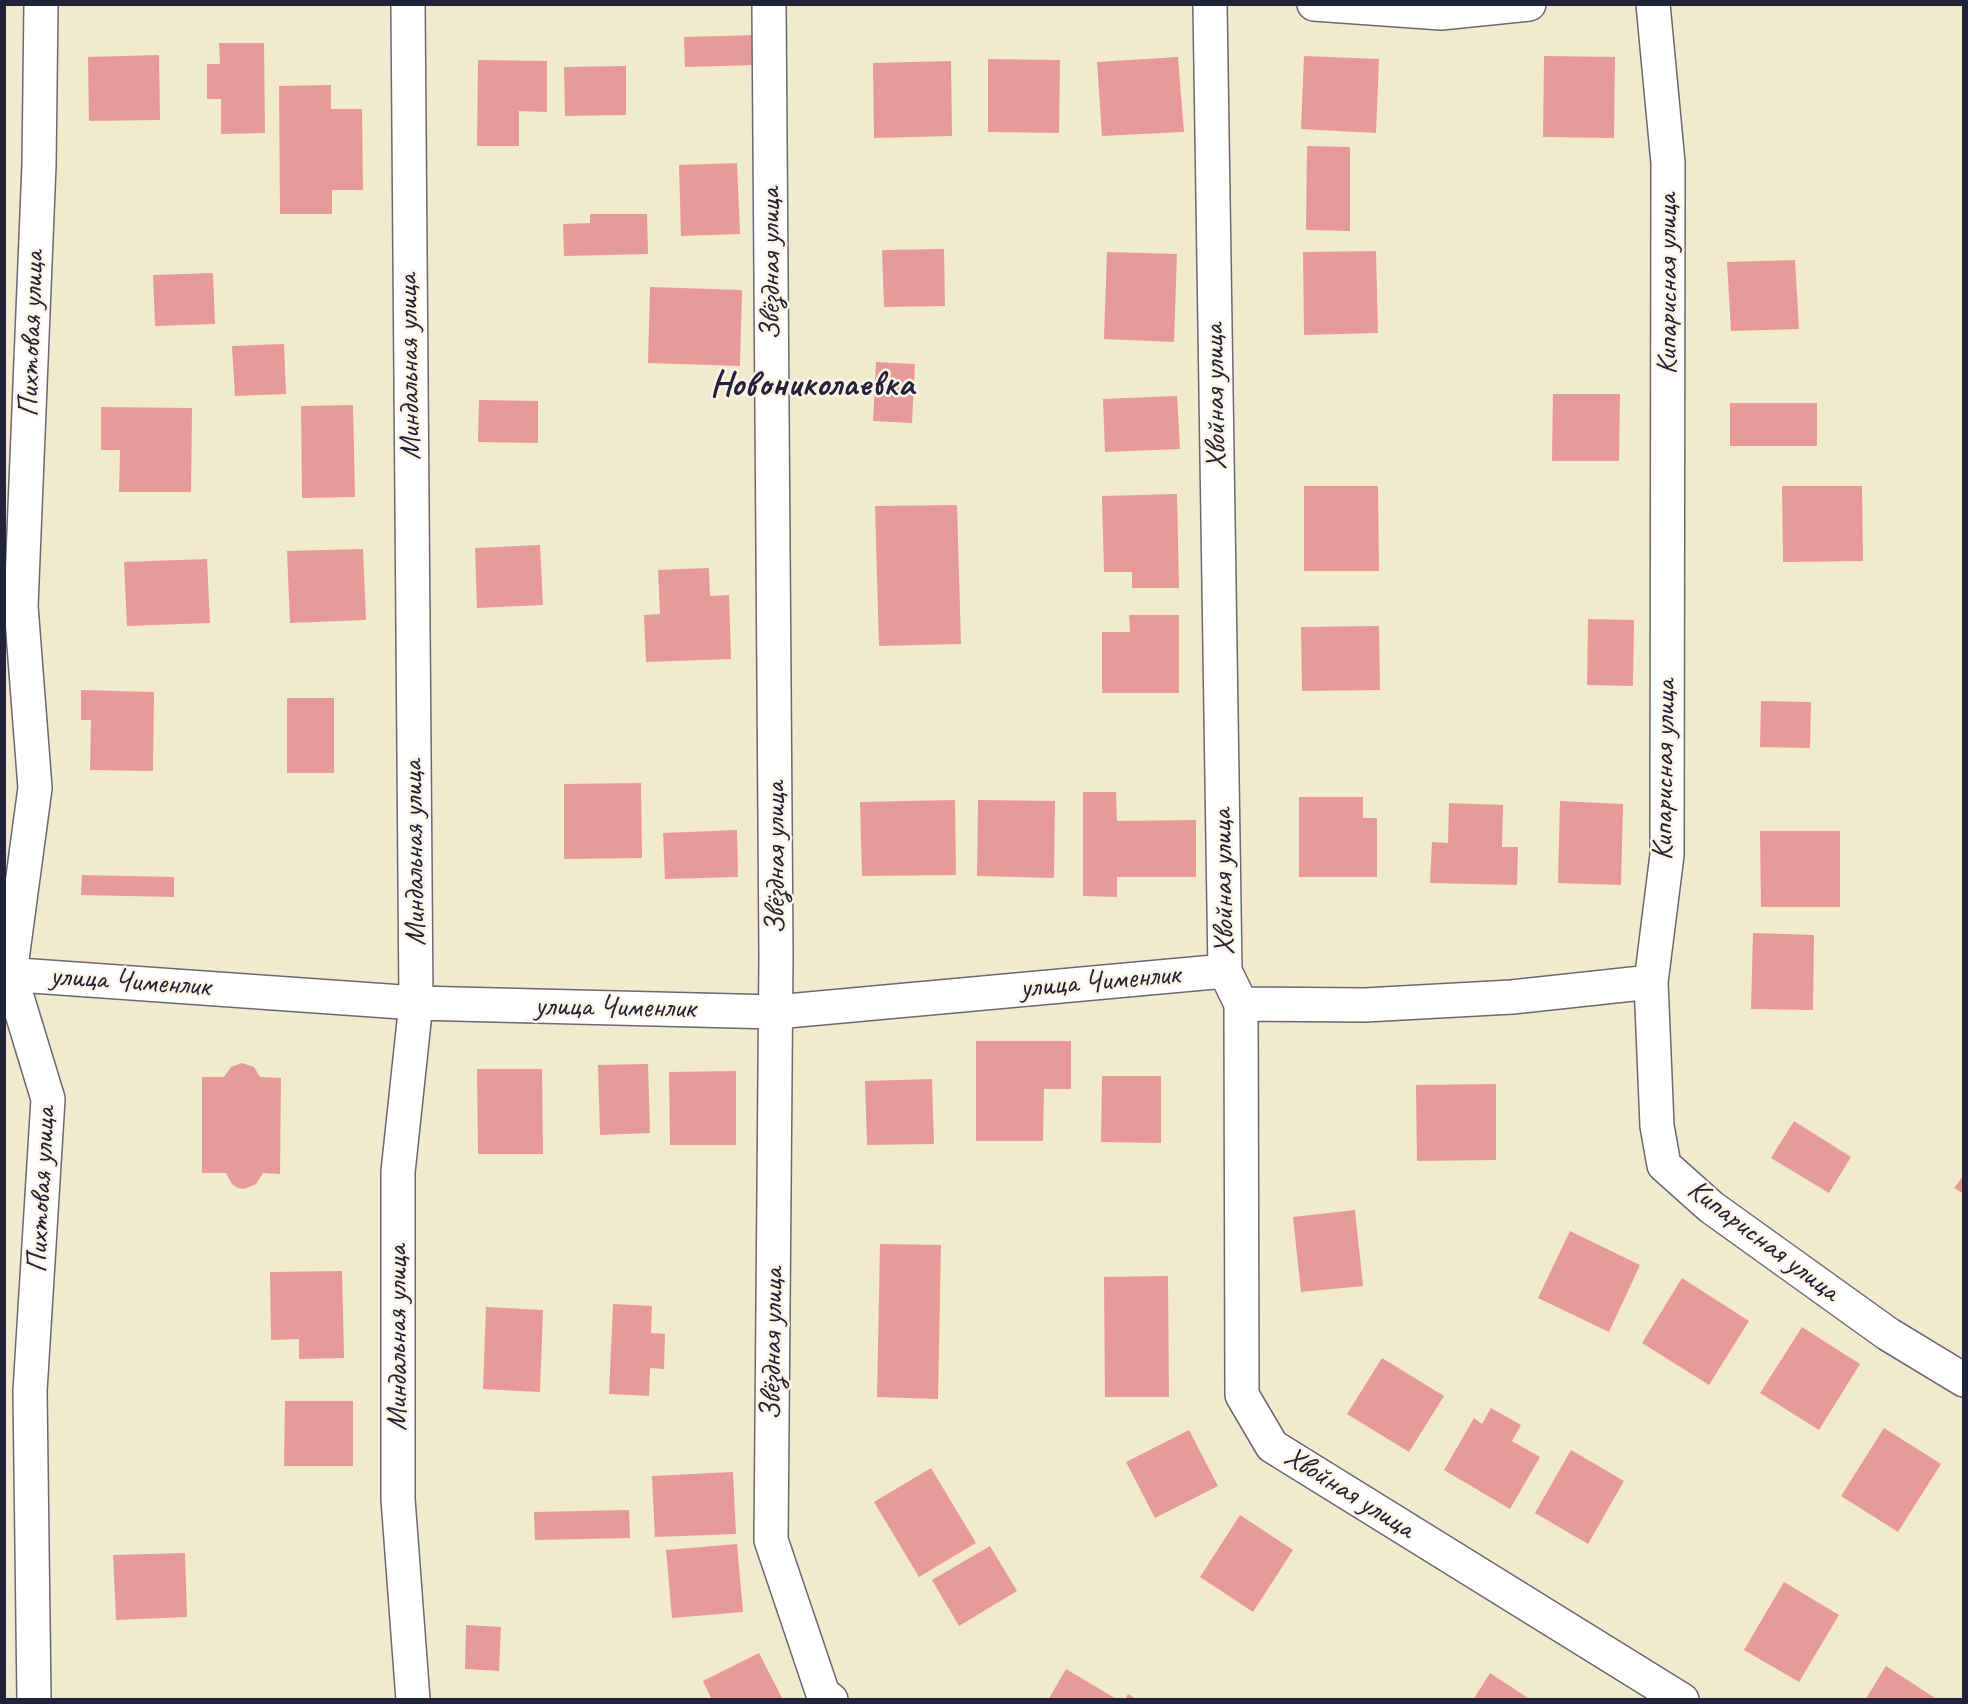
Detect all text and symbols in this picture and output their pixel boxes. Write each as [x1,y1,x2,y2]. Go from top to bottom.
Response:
street label: Звёздная улица [753,188,789,340]
street label: Кипарисная улица [1650,194,1686,374]
street label: Пихтовая улица [11,250,53,418]
street label: Миндальная улица [390,274,430,460]
street label: Хвойная улица [1197,324,1235,470]
district label: Новониколаевка [710,364,914,408]
street label: Кипарисная улица [1645,679,1685,861]
street label: Миндальная улица [395,760,435,946]
street label: Звёздная улица [758,782,794,934]
street label: Хвойная улица [1205,809,1243,955]
street label: улица Чименлик [1018,957,1182,1007]
street label: улица Чименлик [49,958,211,1006]
street label: улица Чименлик [534,989,696,1027]
street label: Пихтовая улица [20,1106,64,1274]
street label: Кипарисная улица [1680,1172,1846,1310]
street label: Миндальная улица [380,1245,416,1431]
street label: Звёздная улица [754,1267,792,1421]
street label: Хвойная улица [1277,1439,1421,1547]

